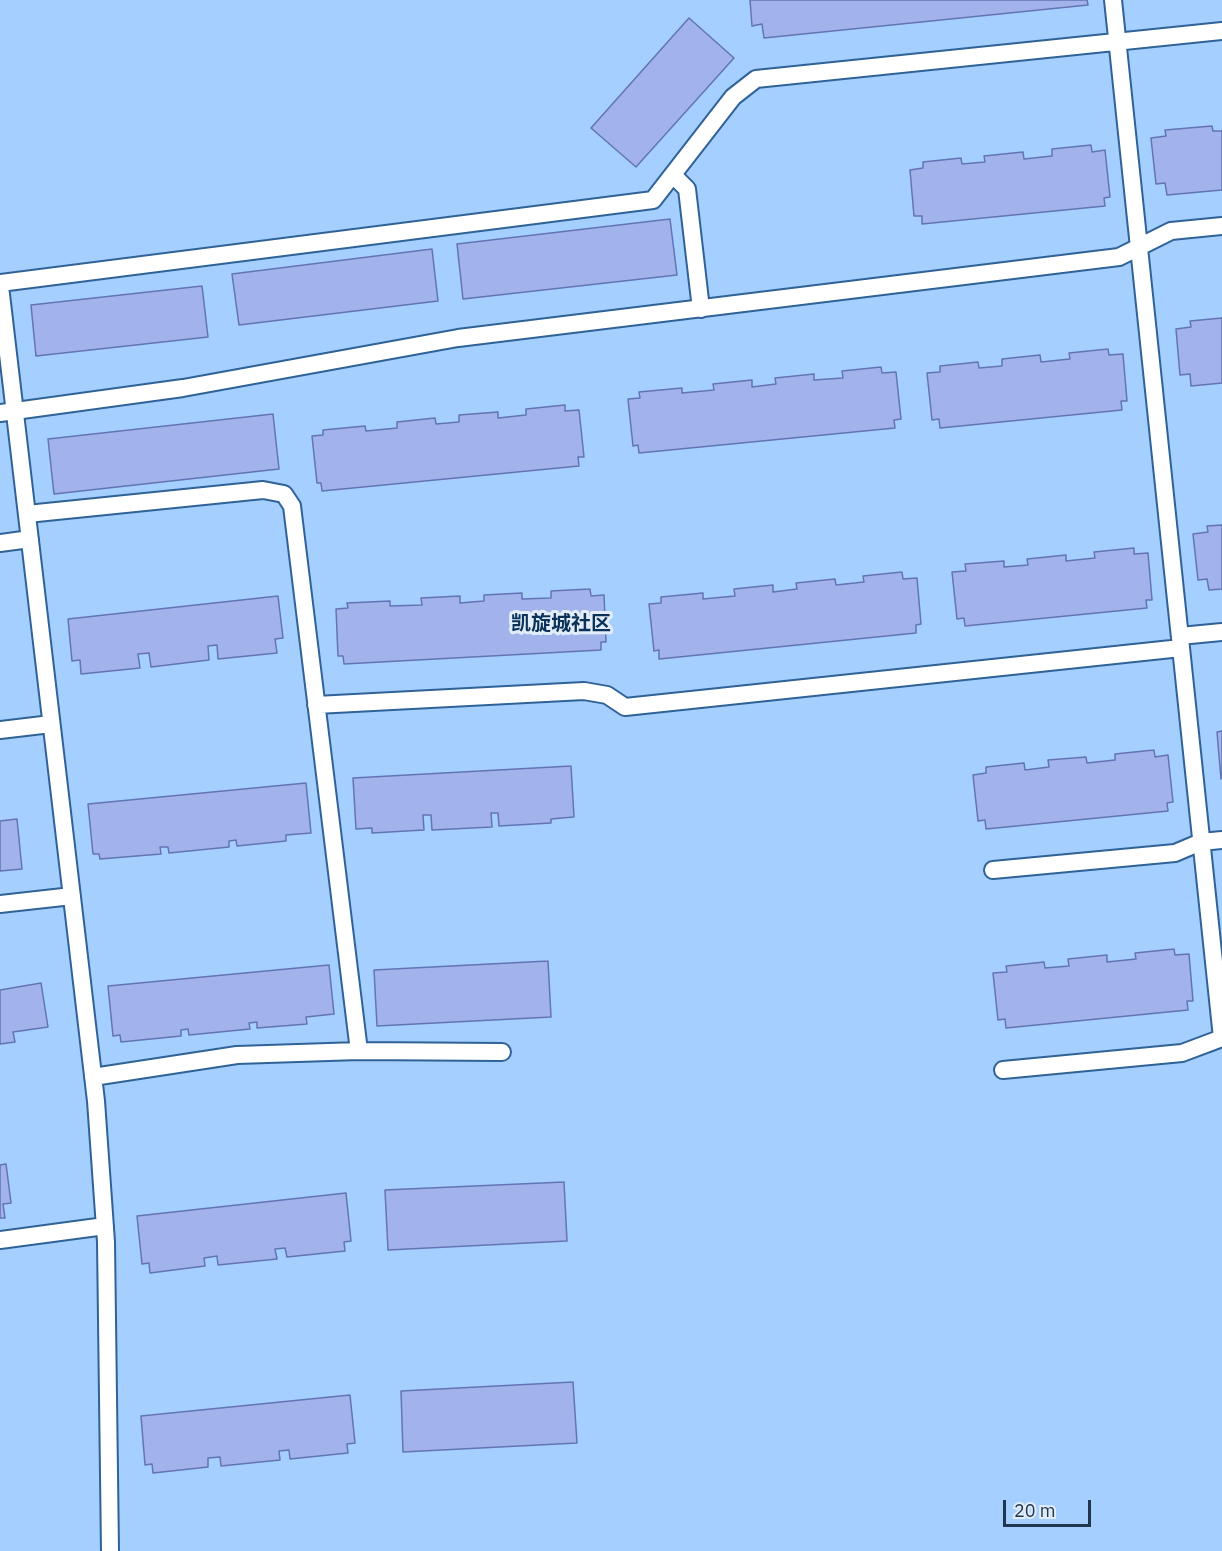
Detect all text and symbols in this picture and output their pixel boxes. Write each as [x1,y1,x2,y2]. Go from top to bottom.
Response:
district label: 凯旋城社区 [511,612,611,636]
scale bar [1006,1488,1094,1526]
text: 20 m [1014,1499,1056,1522]

